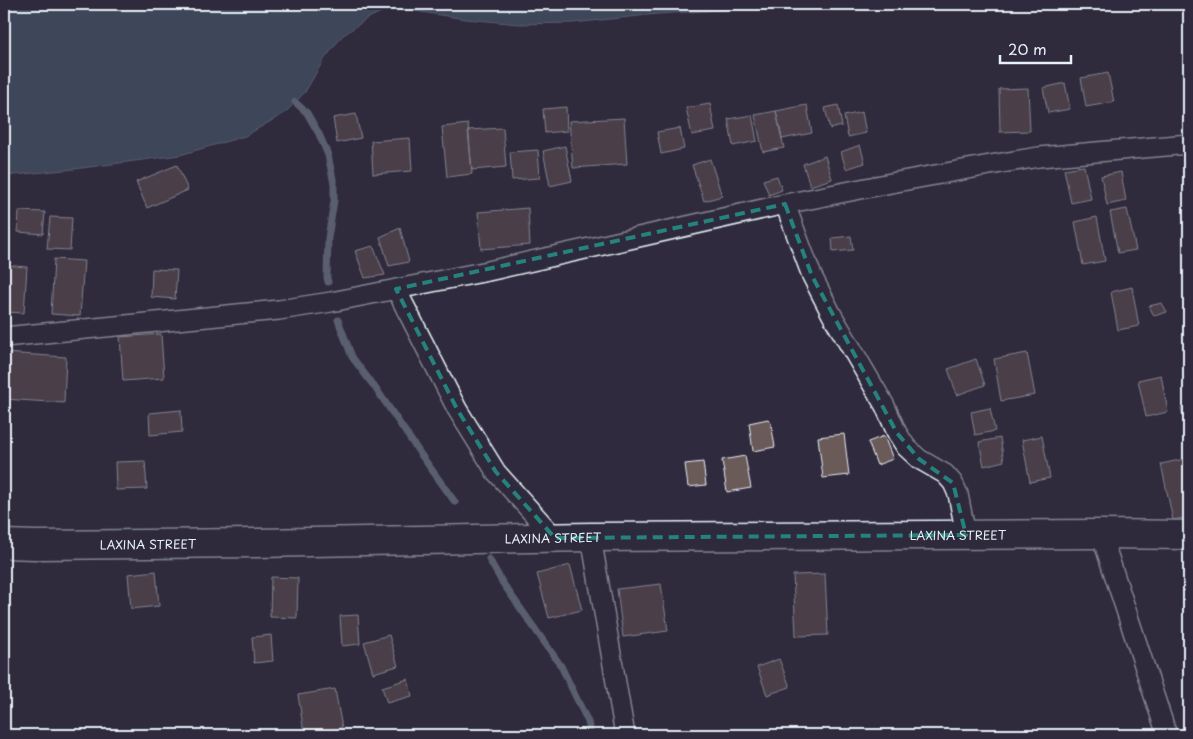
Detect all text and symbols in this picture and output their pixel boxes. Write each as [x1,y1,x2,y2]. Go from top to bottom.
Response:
scale bar [1000,32,1072,64]
text: 20 m [1008,37,1047,60]
street label: LAXINA STREET [910,526,1007,544]
street label: LAXINA STREET [505,528,602,548]
street label: LAXINA STREET [100,535,197,553]

